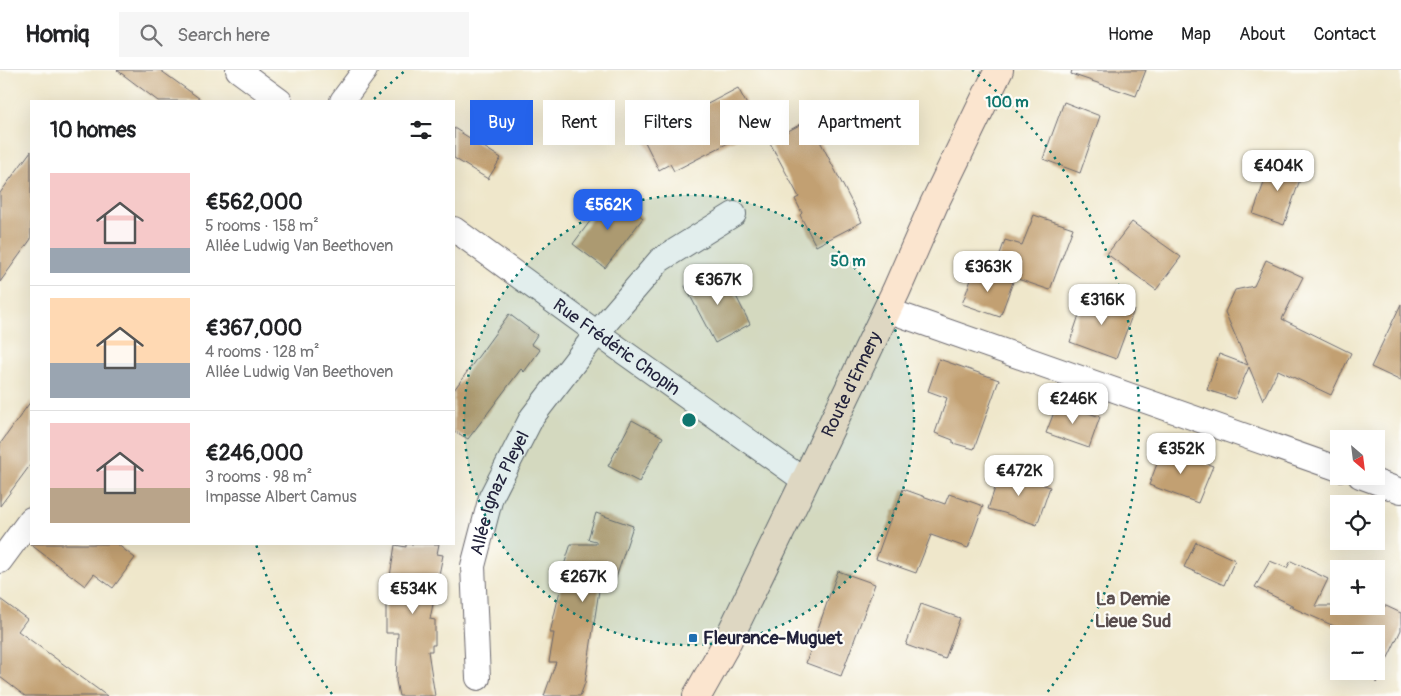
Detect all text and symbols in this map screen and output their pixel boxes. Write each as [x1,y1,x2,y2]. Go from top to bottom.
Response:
search box [119,12,469,57]
text: Homiq [25,20,89,49]
icon: search [137,21,165,49]
text: Search here [177,23,270,47]
text: Home [1108,23,1153,46]
text: Map [1181,23,1211,46]
text: About [1239,23,1285,46]
text: Contact [1313,23,1376,46]
text: 100 m [986,93,1028,112]
chip: Buy [470,100,533,145]
chip: Rent [543,100,615,145]
chip: Filters [625,100,710,145]
chip: New [720,100,789,145]
chip: Apartment [799,100,919,145]
icon: filters [407,116,435,144]
text: 10 homes [50,117,136,144]
pin: €404K [1243,150,1313,192]
text: €404K [1253,156,1303,176]
text: €562,000 [205,189,303,216]
pin: €562K [573,189,643,231]
icon: home [90,193,150,253]
text: €562K [584,195,632,215]
text: 5 rooms · 158 m² [205,216,319,236]
text: Allée Ludwig Van Beethoven [205,236,393,256]
pin: €363K [953,250,1023,293]
text: 50 m [831,252,865,271]
text: €363K [964,257,1012,277]
pin: €367K [683,264,753,306]
text: €367K [695,270,741,290]
pin: €316K [1067,284,1137,326]
text: €316K [1080,290,1124,310]
street label: Rue Frédéric Chopin [548,294,685,401]
text: €367,000 [205,315,302,342]
icon: home [90,318,150,378]
street label: Route d'Ennery [817,328,887,441]
text: 4 rooms · 128 m² [205,342,320,362]
text: Allée Ludwig Van Beethoven [205,362,393,382]
pin: €246K [1038,382,1108,425]
text: €246K [1049,389,1097,409]
centre of rings [680,411,698,429]
street label: Allée Ignaz Pleyel [465,427,535,558]
north arrow [1330,430,1385,485]
map controls [1330,430,1385,680]
pin: €352K [1146,432,1216,475]
text: €352K [1158,439,1204,459]
text: €246,000 [205,440,303,467]
icon: home [90,443,150,503]
pin: €472K [984,454,1054,497]
text: €472K [996,461,1042,481]
text: 3 rooms · 98 m² [205,467,312,487]
text: Impasse Albert Camus [205,487,357,507]
button: locate [1330,495,1385,550]
pin: €267K [548,560,618,603]
button: + [1330,560,1385,615]
text: €267K [560,567,606,587]
pin: €534K [378,572,448,615]
text: €534K [389,579,437,599]
district label: La Demie Lieue Sud [1095,587,1171,633]
button: − [1330,625,1385,680]
place label: Fleurance-Muguet [703,627,843,650]
marker: Fleurance-Muguet [687,632,699,644]

